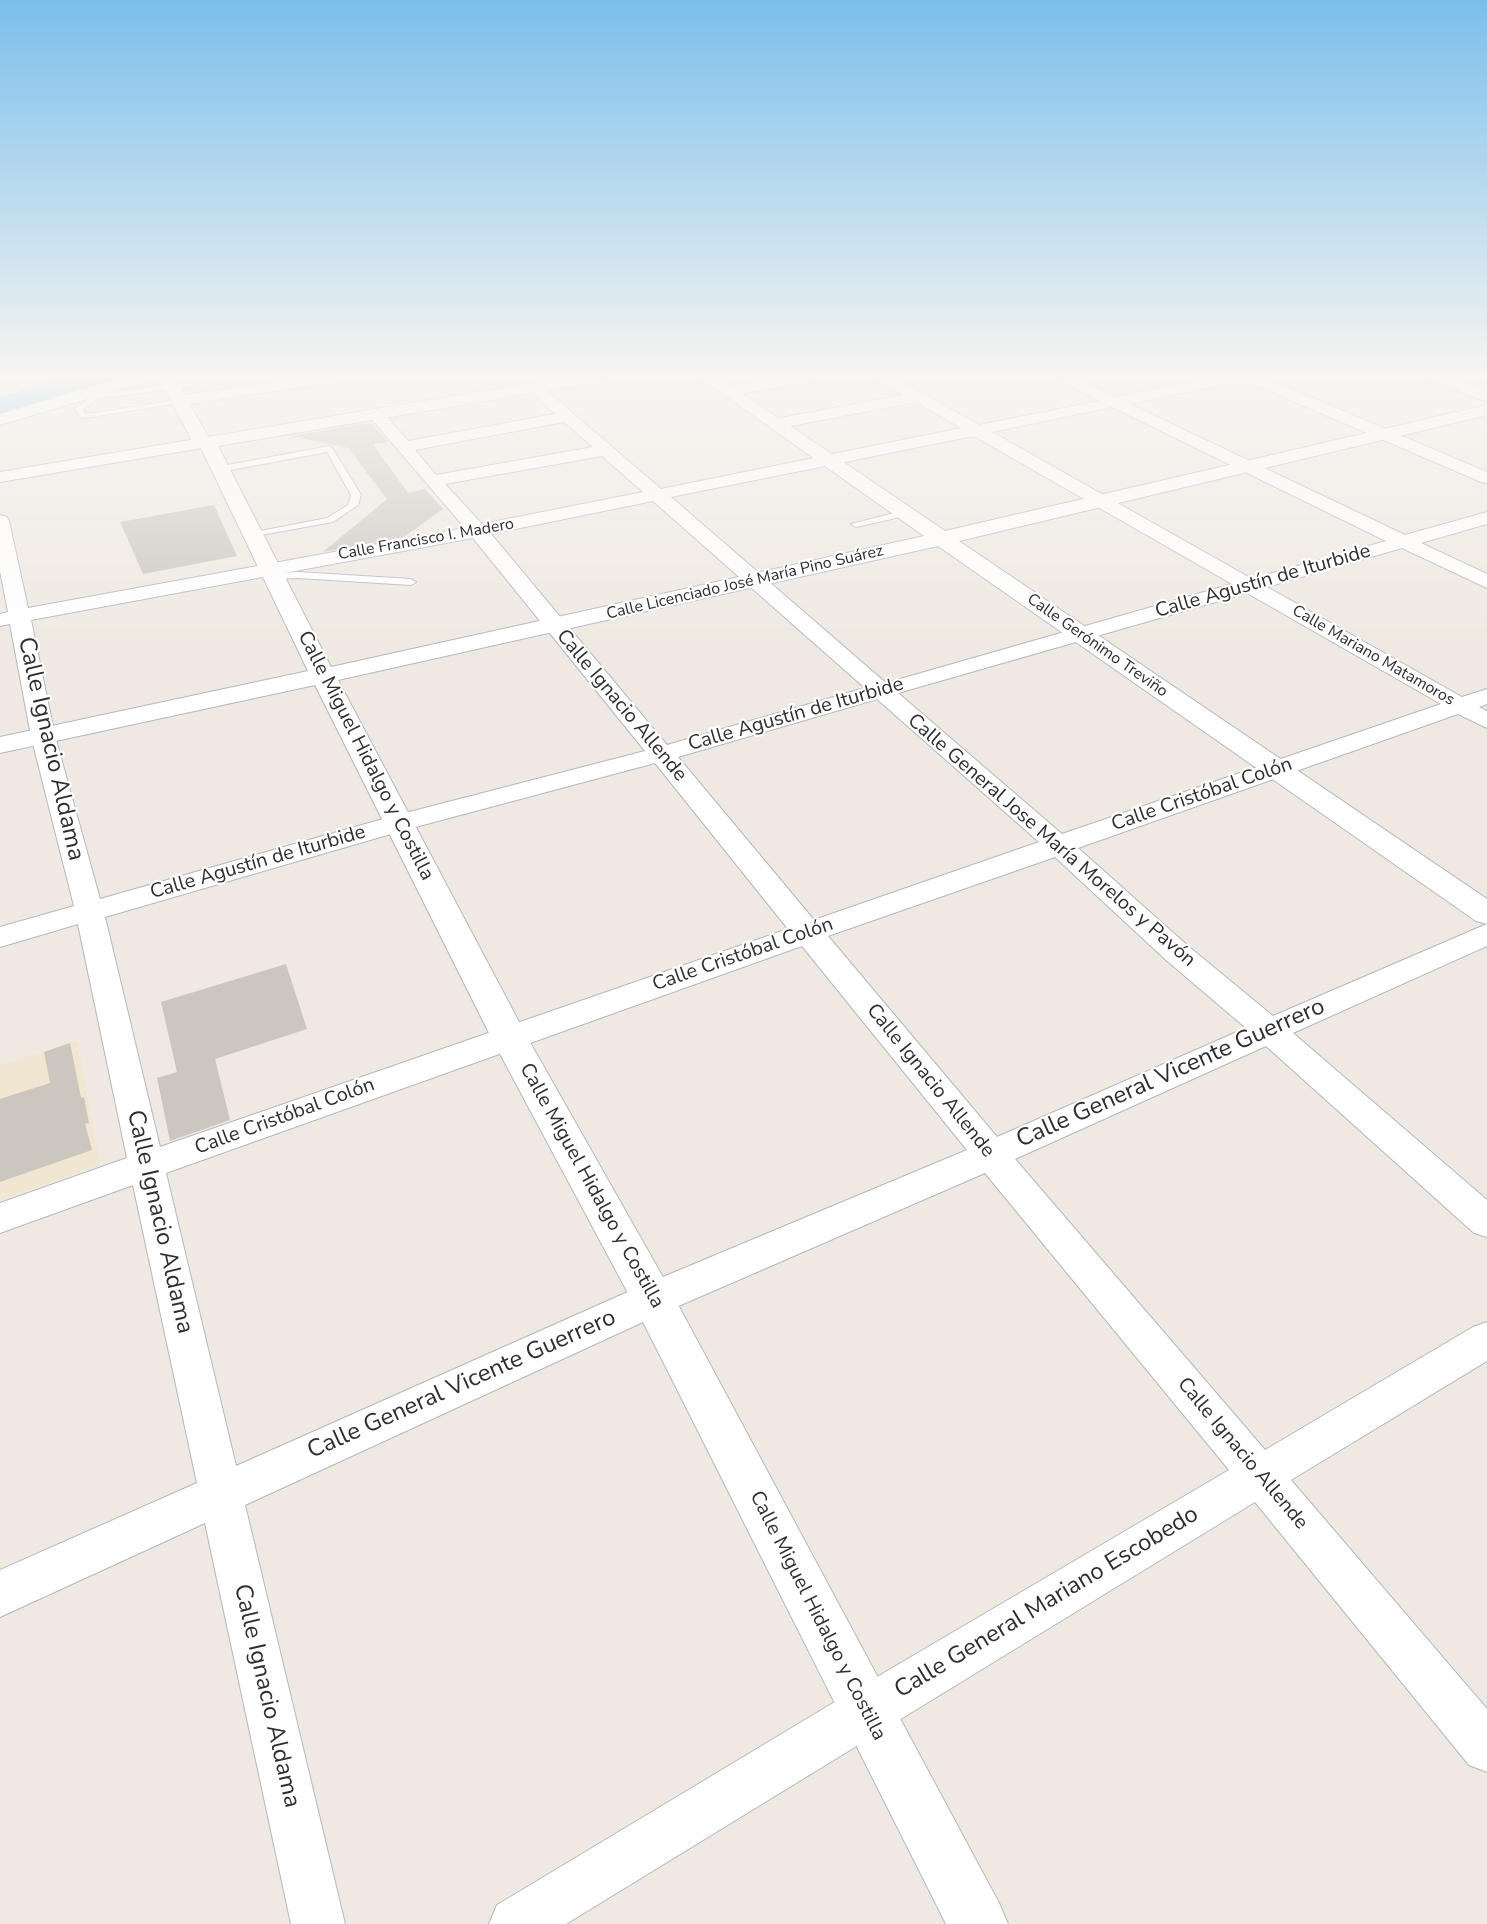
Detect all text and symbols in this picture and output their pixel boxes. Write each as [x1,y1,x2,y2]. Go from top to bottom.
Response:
street label: Calle Francisco I. Madero [337,515,515,565]
street label: Calle Agustín de Iturbide [1153,540,1373,624]
street label: Calle Licenciado José María Pino Suárez [605,542,885,624]
street label: Calle Gerónimo Treviño [1023,590,1171,702]
street label: Calle Mariano Matamoros [1288,602,1458,710]
street label: Calle Ignacio Allende [550,625,692,787]
street label: Calle Miguel Hidalgo y Costilla [292,627,438,885]
street label: Calle Ignacio Aldama [10,634,90,864]
street label: Calle Agustín de Iturbide [686,673,906,757]
street label: Calle General Jose María Morelos y Pavón [902,709,1200,973]
street label: Calle Cristóbal Colón [1108,753,1296,837]
street label: Calle Agustín de Iturbide [148,821,368,905]
street label: Calle Cristóbal Colón [649,913,837,997]
street label: Calle General Vicente Guerrero [1012,993,1330,1155]
street label: Calle Ignacio Allende [861,999,999,1163]
street label: Calle Miguel Hidalgo y Costilla [513,1059,669,1313]
street label: Calle Cristóbal Colón [192,1073,378,1161]
street label: Calle Ignacio Aldama [119,1107,199,1337]
street label: Calle General Vicente Guerrero [303,1304,621,1466]
street label: Calle Ignacio Allende [1171,1373,1313,1535]
street label: Calle Miguel Hidalgo y Costilla [744,1487,890,1745]
street label: Calle General Mariano Escobedo [890,1501,1204,1705]
street label: Calle Ignacio Aldama [226,1581,306,1811]

